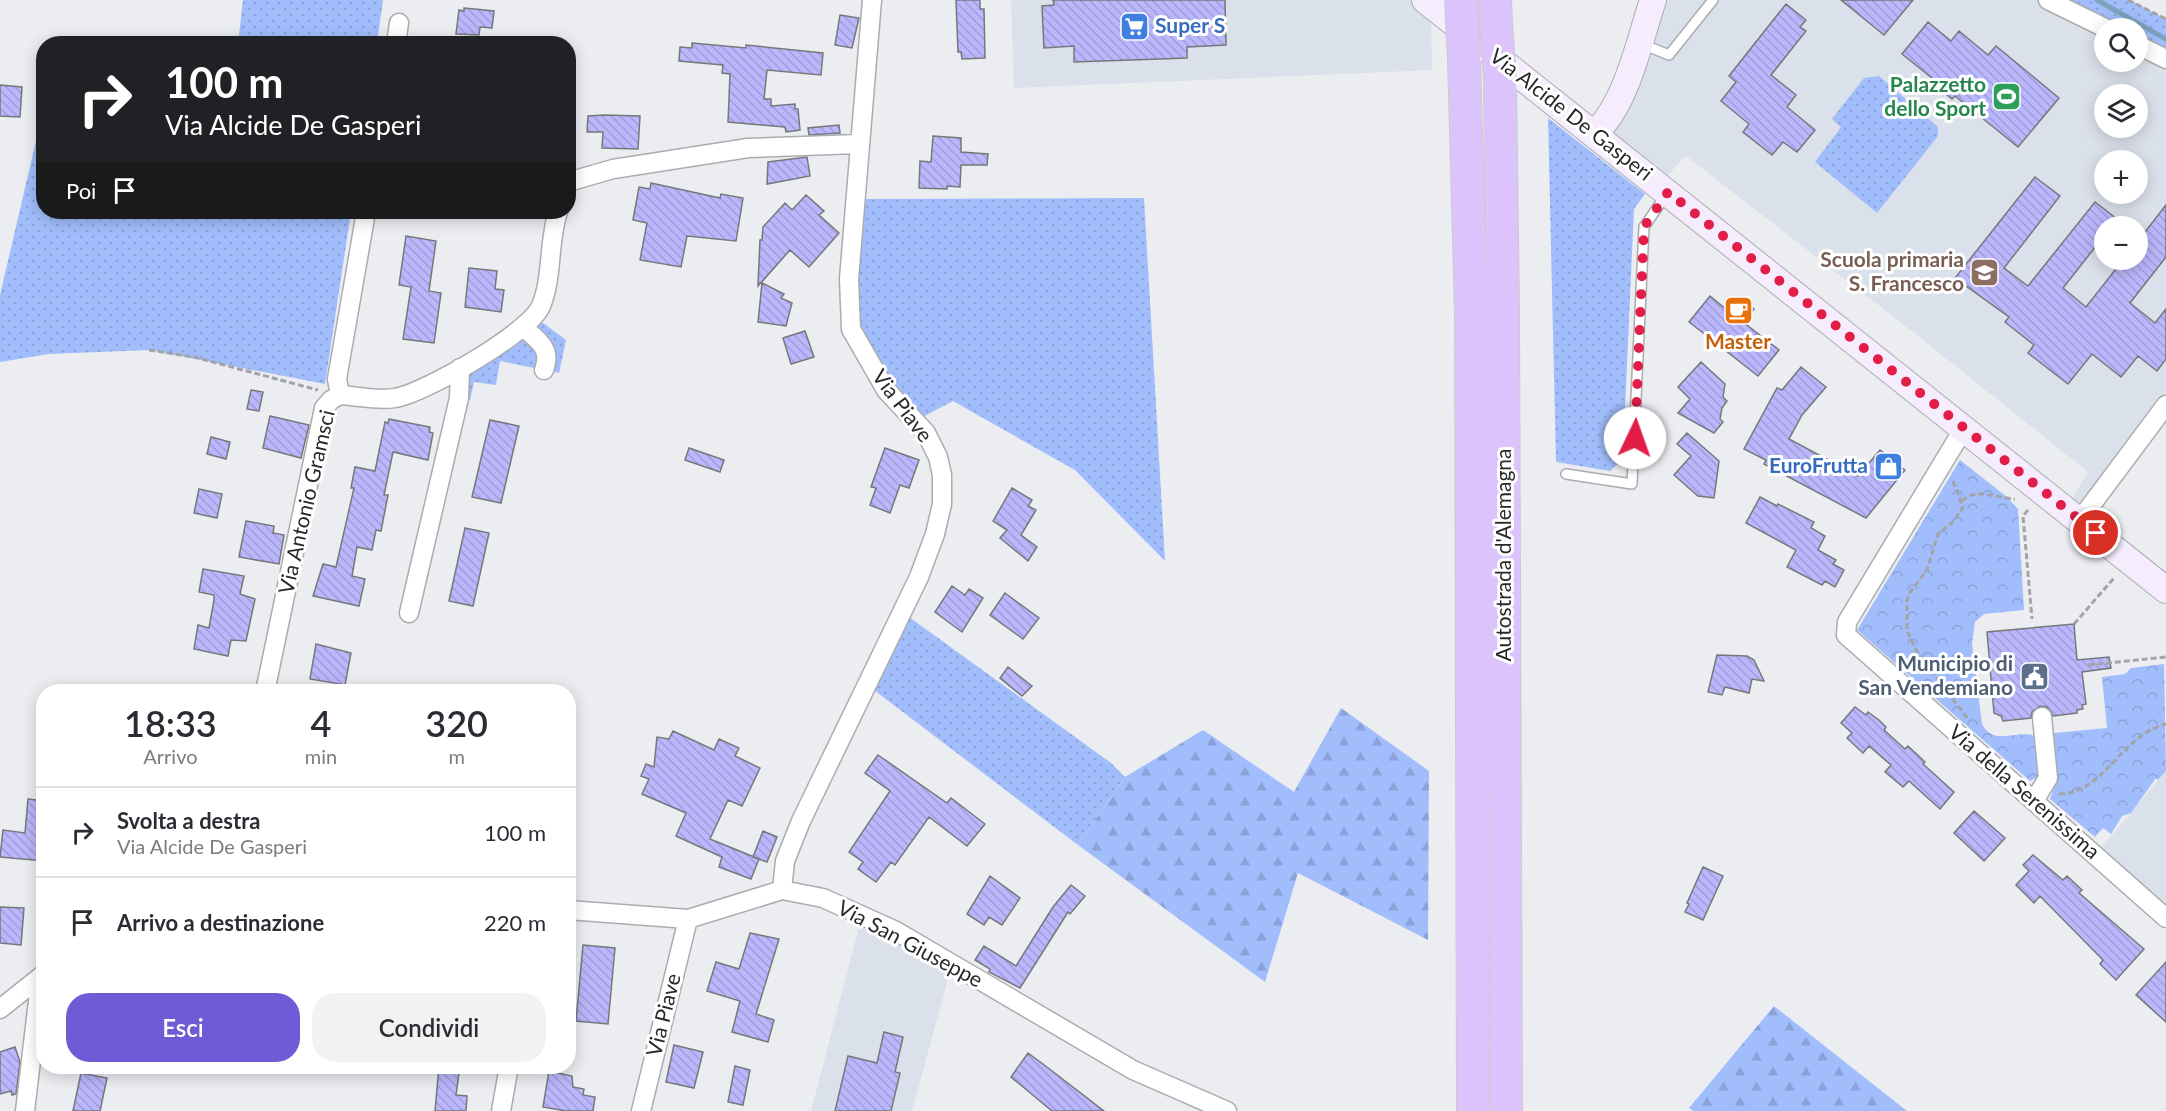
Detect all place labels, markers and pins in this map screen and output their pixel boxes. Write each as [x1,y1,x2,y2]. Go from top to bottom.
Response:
supermarket icon: Super S [1118,10,1150,42]
place label: Super S [1155,12,1225,37]
place label: Palazzetto dello Sport [1884,71,1986,120]
sports icon: Palazzetto dello Sport [1991,81,2023,113]
place label: Scuola primaria S. Francesco [1820,246,1964,295]
school or university icon: Scuola primaria S. Francesco [1969,256,2001,288]
cafe icon: Master [1722,295,1754,327]
place label: Master [1705,328,1771,353]
shop icon: EuroFrutta [1873,450,1905,482]
place label: EuroFrutta [1769,452,1868,477]
pin [2070,507,2121,558]
place label: Municipio di San Vendemiano [1858,650,2013,699]
public building icon: Municipio di San Vendemiano [2018,660,2050,692]

